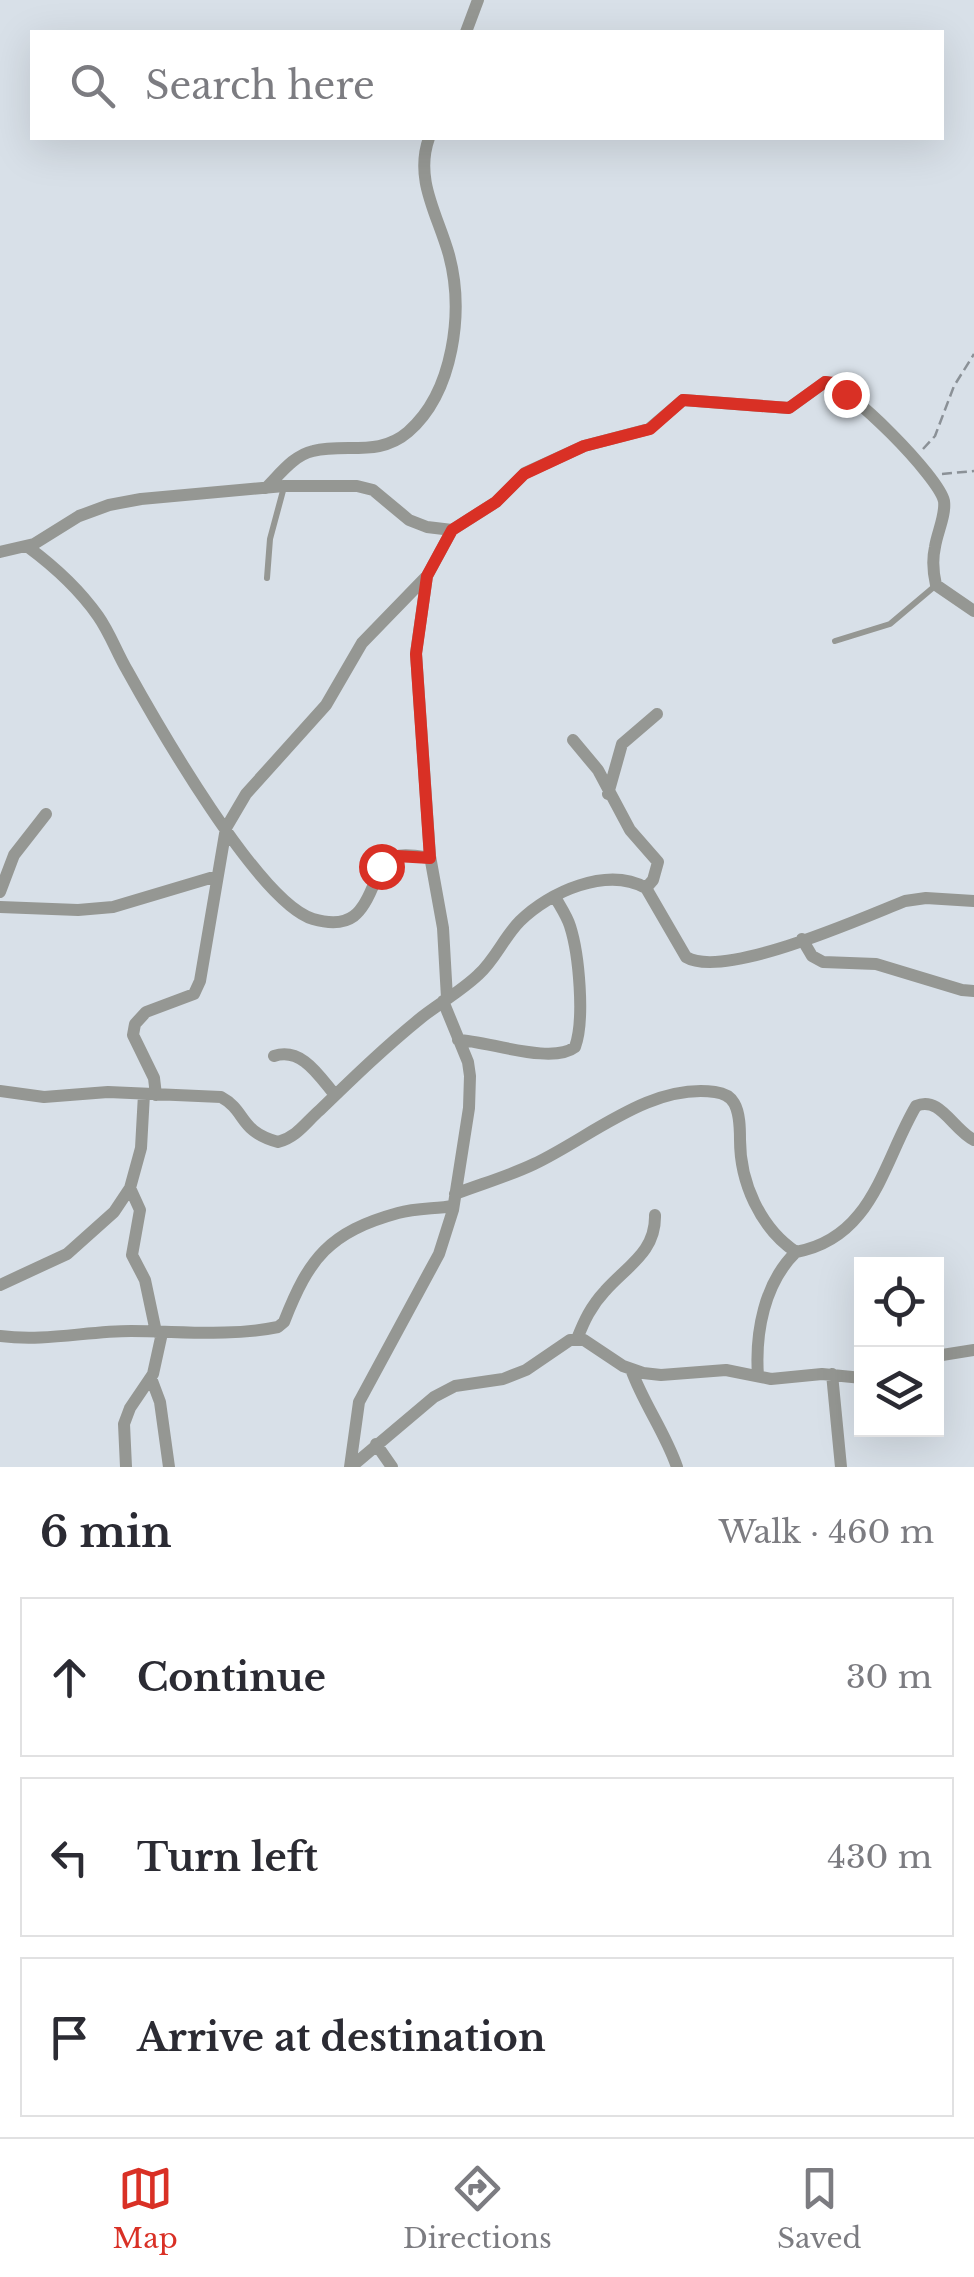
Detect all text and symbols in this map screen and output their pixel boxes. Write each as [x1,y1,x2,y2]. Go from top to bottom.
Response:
search box [30,30,944,140]
icon: search [65,58,120,113]
text: Search here [145,62,375,109]
route end [824,372,870,418]
route start [359,844,405,890]
map controls [854,1257,944,1437]
button: locate [854,1257,944,1347]
button: layers [854,1347,944,1437]
text: 6 min [40,1506,172,1558]
text: Walk · 460 m [719,1512,934,1552]
icon: ahead [42,1650,97,1705]
text: Continue [137,1654,326,1701]
text: 30 m [846,1657,932,1697]
icon: left [42,1830,97,1885]
text: Turn left [137,1834,318,1881]
text: 430 m [827,1837,932,1877]
icon: arrive [42,2010,97,2065]
text: Arrive at destination [137,2014,546,2061]
tab: Map [113,2161,178,2256]
tab: Directions [403,2161,552,2256]
tab: Saved [777,2161,861,2256]

